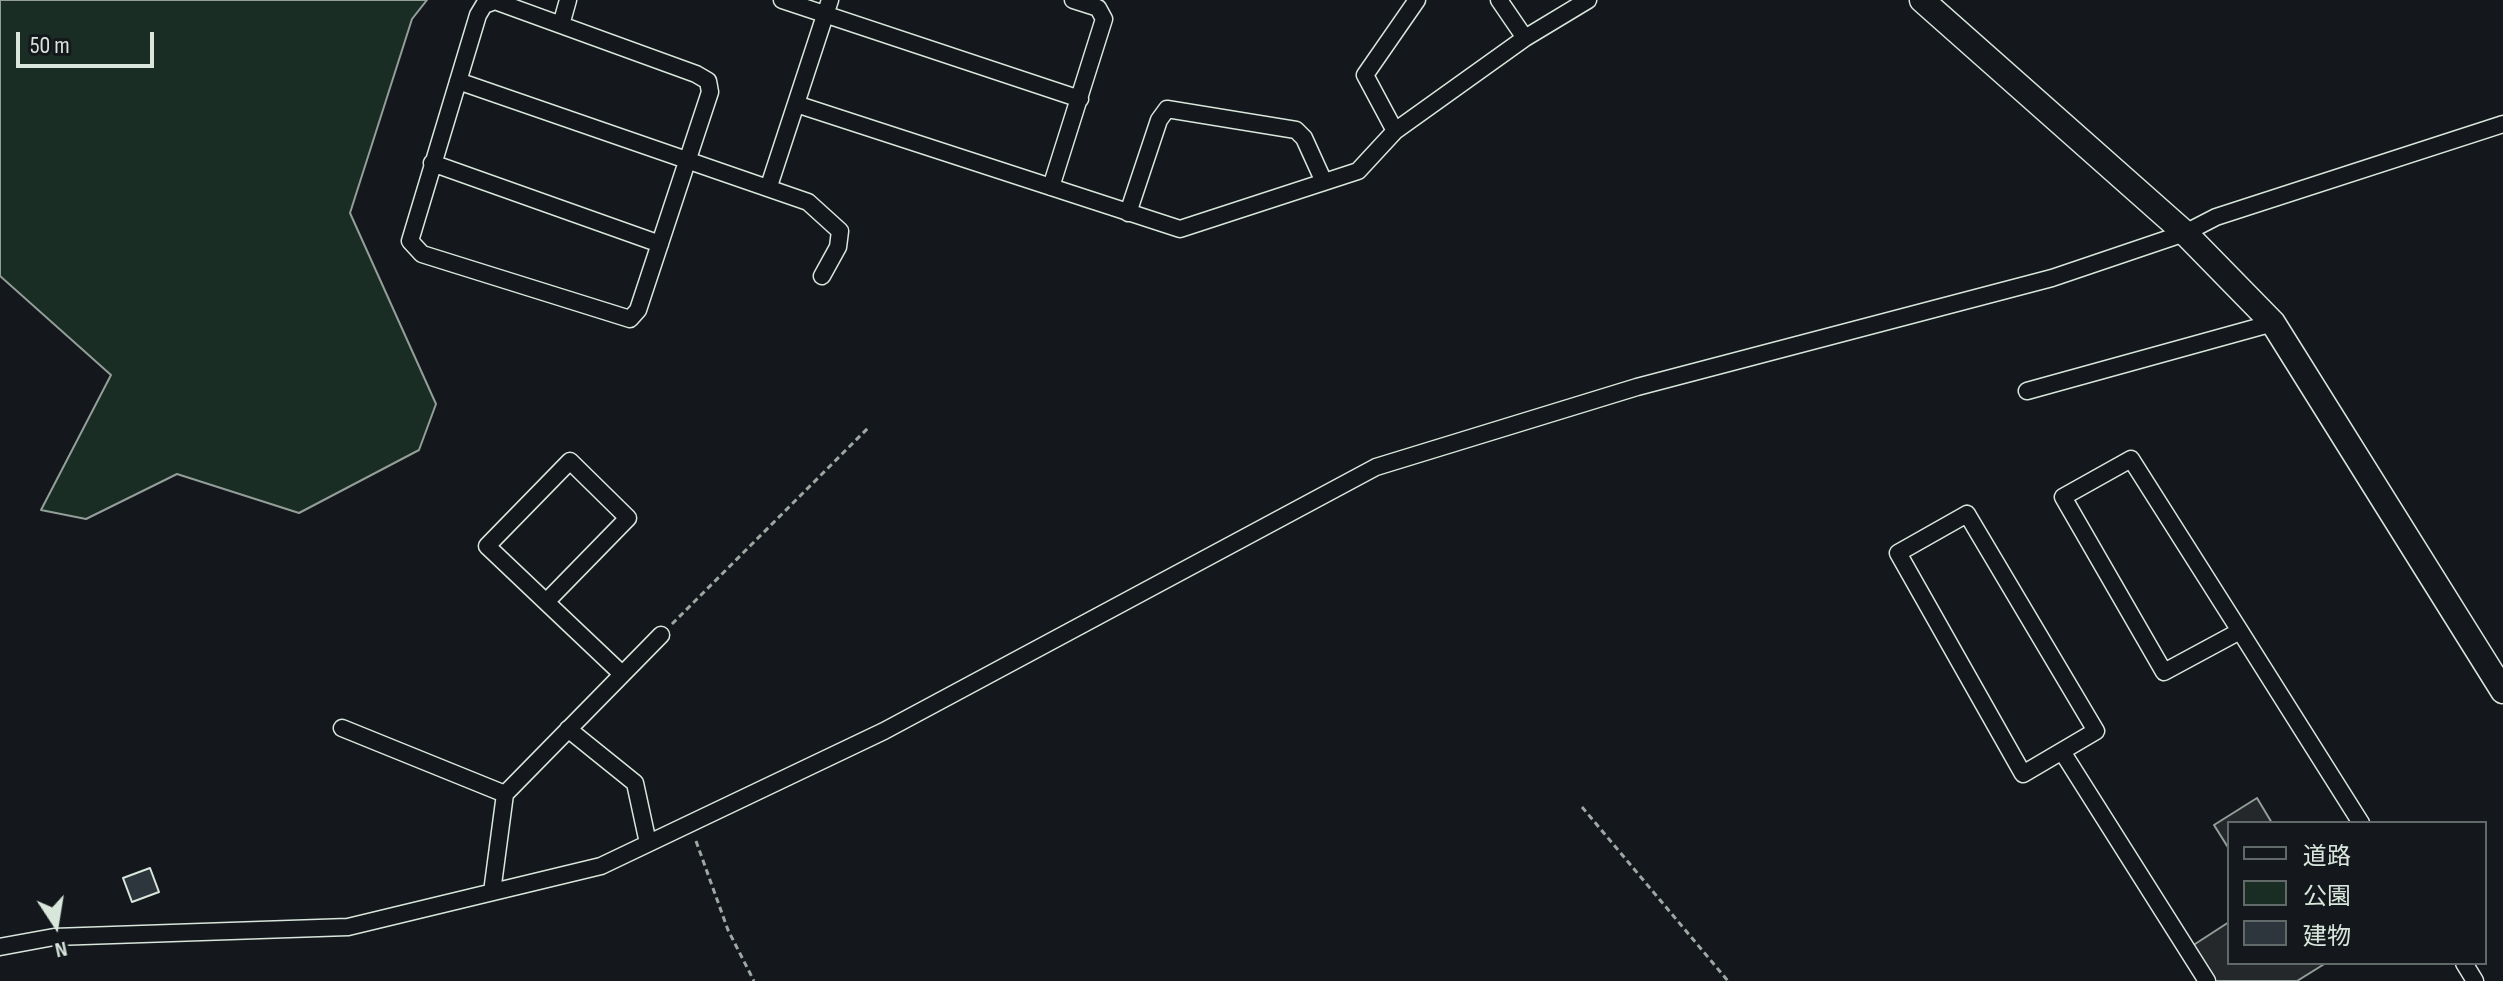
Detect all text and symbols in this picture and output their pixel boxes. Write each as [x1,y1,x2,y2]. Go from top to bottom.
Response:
scale bar [20,16,158,66]
text: 50 m [30,31,70,60]
legend [2227,821,2487,965]
text: 道路 [2303,842,2351,871]
text: 公園 [2303,882,2351,911]
north arrow [16,885,96,965]
text: 建物 [2303,922,2351,951]
text: N [53,935,70,963]

